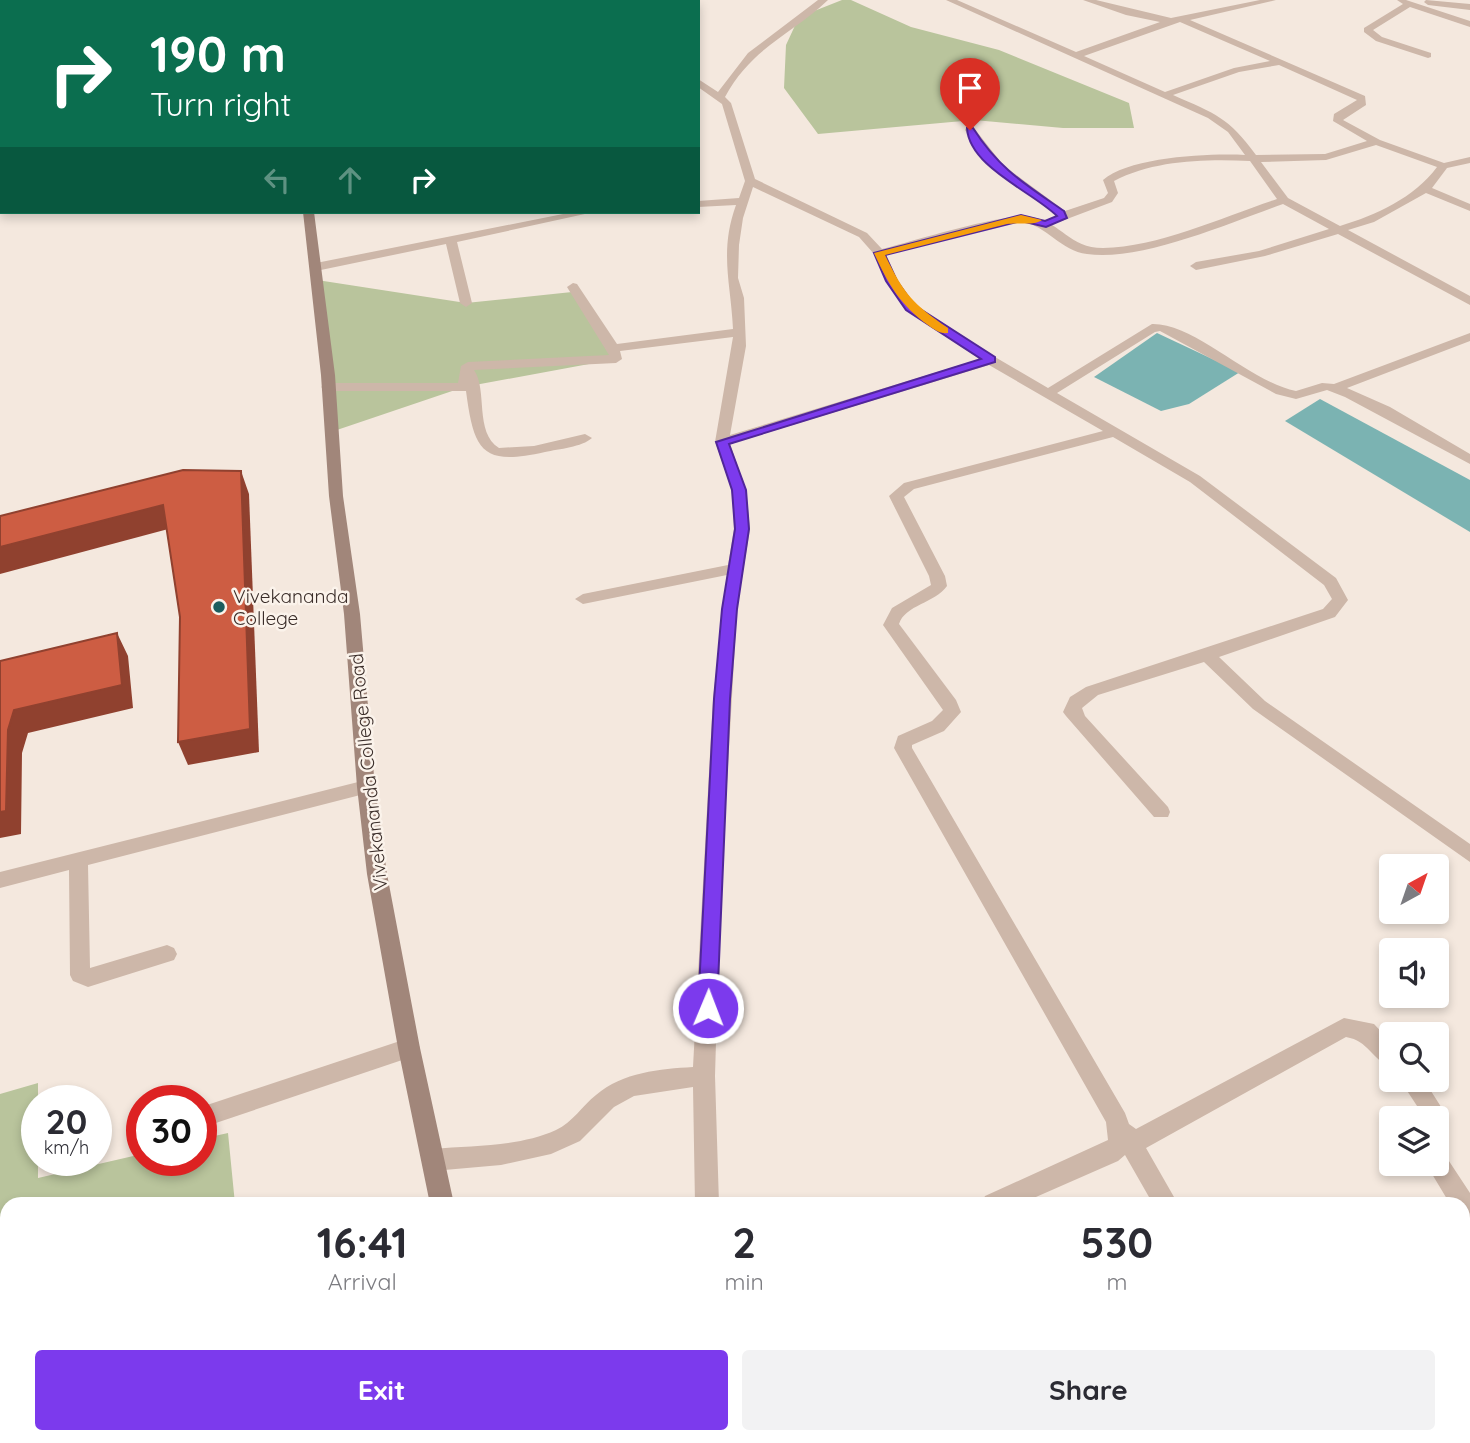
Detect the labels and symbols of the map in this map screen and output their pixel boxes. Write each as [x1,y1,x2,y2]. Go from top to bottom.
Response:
pin [940,58,1000,130]
place label: Vivekananda College [233,584,349,630]
marker: Vivekananda College [211,599,227,615]
street label: Vivekananda College Road [344,652,392,892]
north arrow [1379,854,1449,924]
position arrow [671,971,745,1045]
speed limit sign: 30 [126,1085,217,1176]

